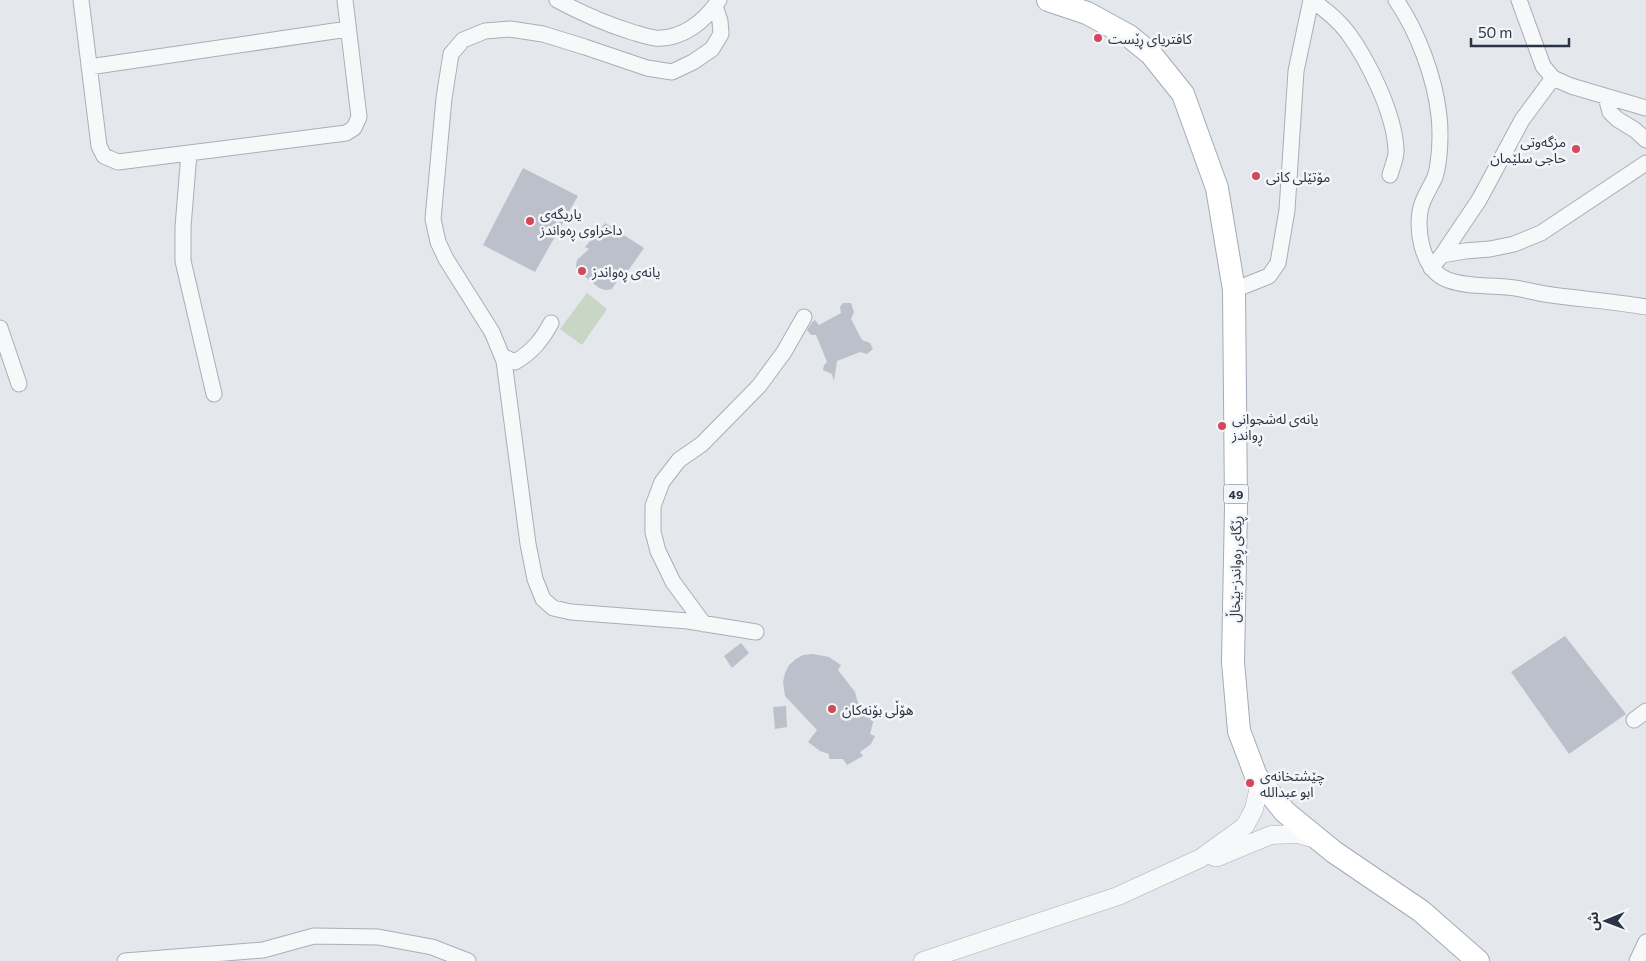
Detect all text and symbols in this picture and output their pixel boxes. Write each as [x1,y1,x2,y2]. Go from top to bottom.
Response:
scale bar [1471,15,1568,47]
text: 50 m [1478,23,1512,41]
place label: کافتریای ڕێست [1108,30,1192,50]
marker: کافتریای ڕێست [1092,32,1104,44]
place label: مزگەوتی حاجی سلێمان [1490,133,1566,167]
marker: مزگەوتی حاجی سلێمان [1570,143,1582,155]
place label: مۆتێلی کانی [1266,168,1330,186]
marker: مۆتێلی کانی [1250,170,1262,182]
place label: یاریگەی داخراوی ڕەواندز [539,205,623,241]
marker: یاریگەی داخراوی ڕەواندز [524,215,536,227]
place label: یانەی ڕەواندز [591,263,660,283]
marker: یانەی ڕەواندز [576,265,588,277]
place label: یانەی لەشجوانی ڕواندز [1231,410,1319,446]
marker: یانەی لەشجوانی ڕواندز [1216,420,1228,432]
road number: 49 [1224,484,1248,504]
street label: ڕێگای ڕەواندز-بێخاڵ [1225,515,1248,623]
place label: هۆڵی بۆنەکان [842,700,914,719]
marker: هۆڵی بۆنەکان [826,703,838,715]
place label: چێشتخانەی ابو عبدالله [1260,767,1325,801]
marker: چێشتخانەی ابو عبدالله [1244,777,1256,789]
north arrow [1581,896,1631,946]
text: ش [1584,911,1601,931]

